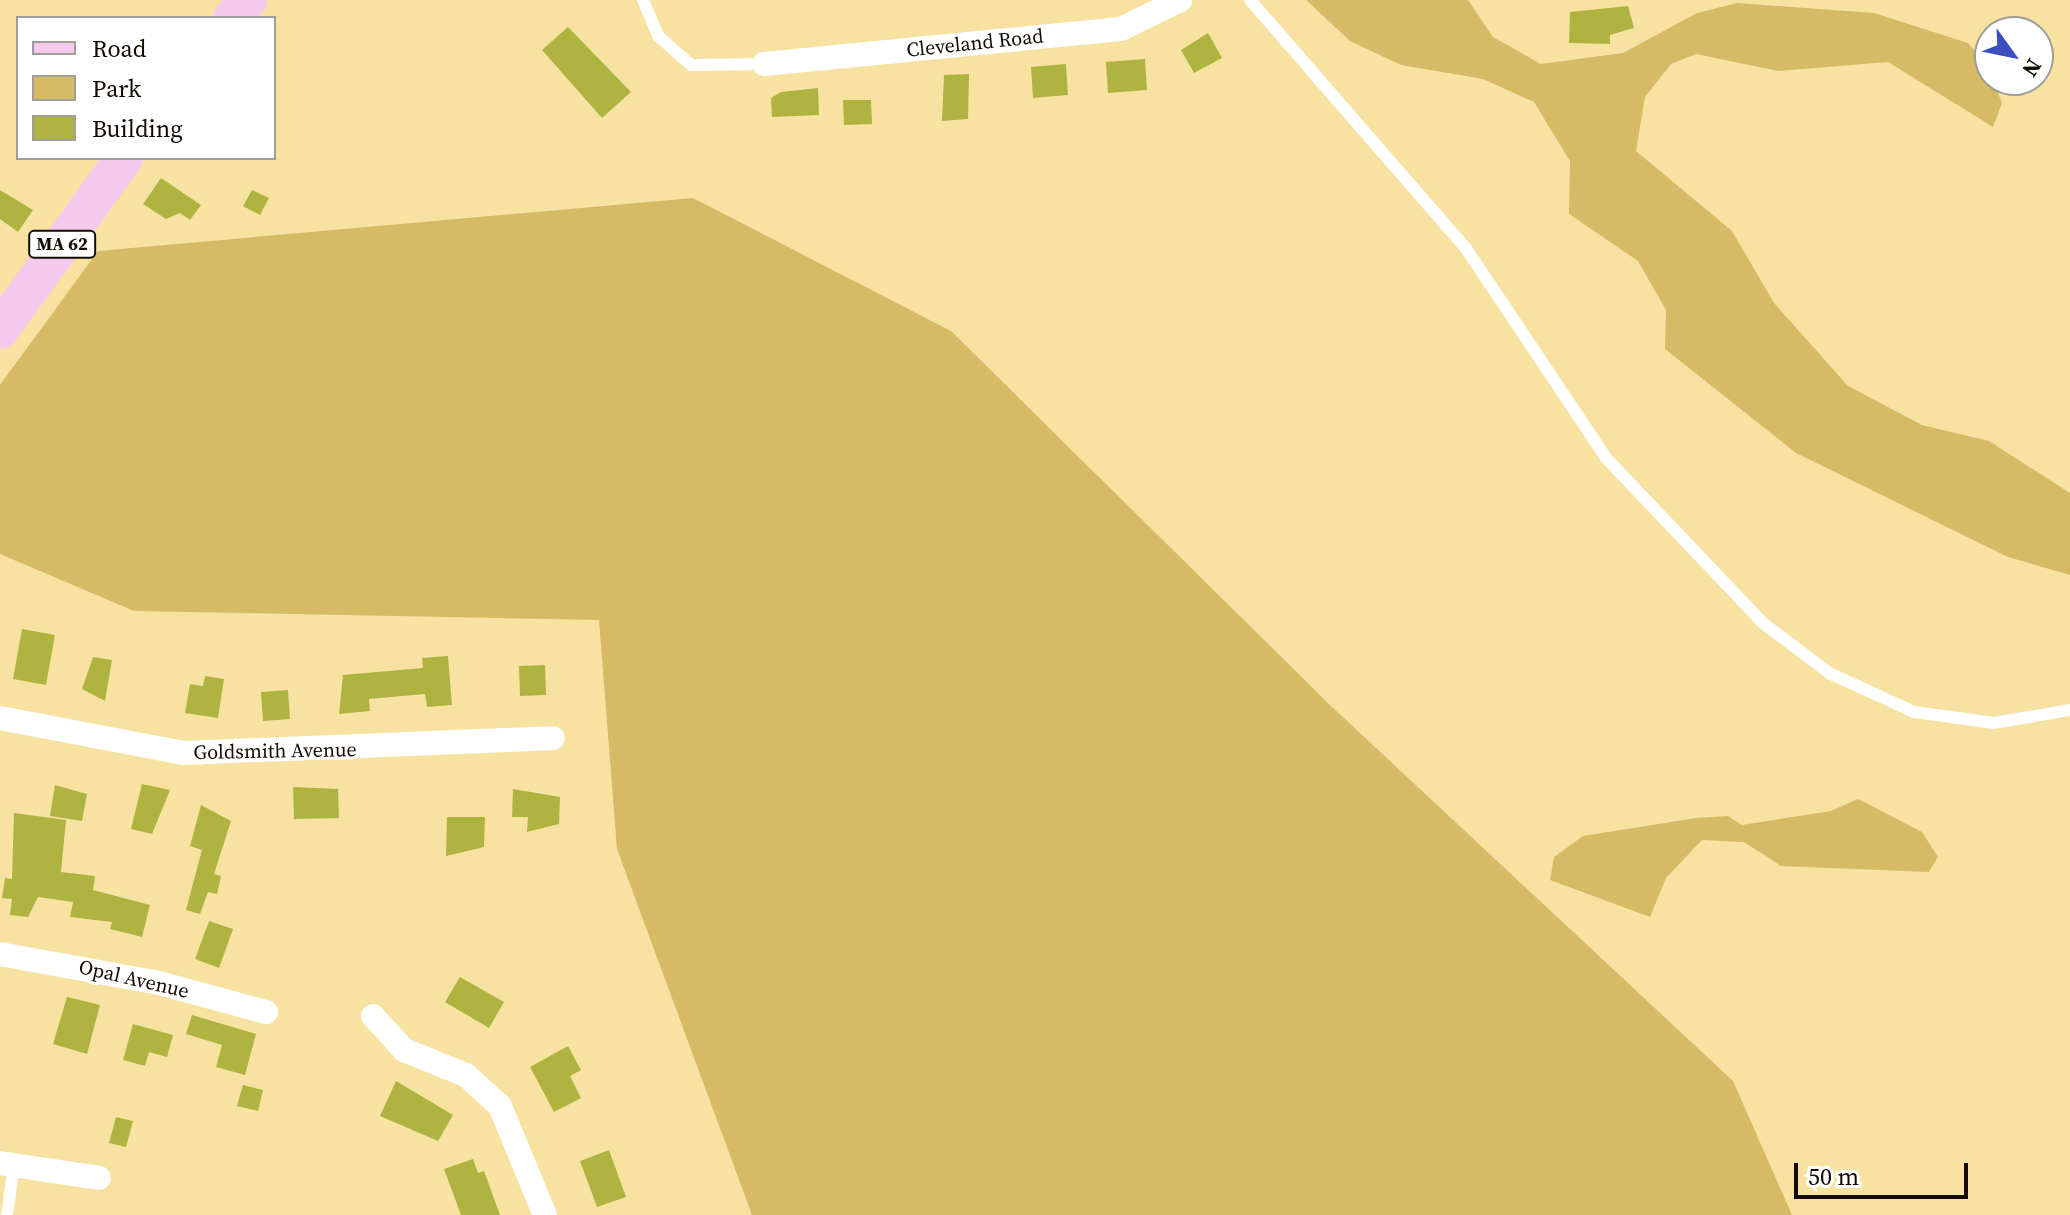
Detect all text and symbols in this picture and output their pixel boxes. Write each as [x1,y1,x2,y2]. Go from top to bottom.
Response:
legend [16,16,276,160]
north arrow [1974,16,2054,96]
street label: Cleveland Road [905,24,1045,62]
text: Road [92,32,146,65]
text: N [2016,53,2049,83]
text: Park [92,72,141,105]
text: Building [92,112,183,145]
road number: MA 62 [28,230,96,258]
street label: Goldsmith Avenue [193,738,357,764]
street label: Opal Avenue [77,955,191,1003]
scale bar [1798,1147,1972,1197]
text: 50 m [1808,1160,1859,1193]

